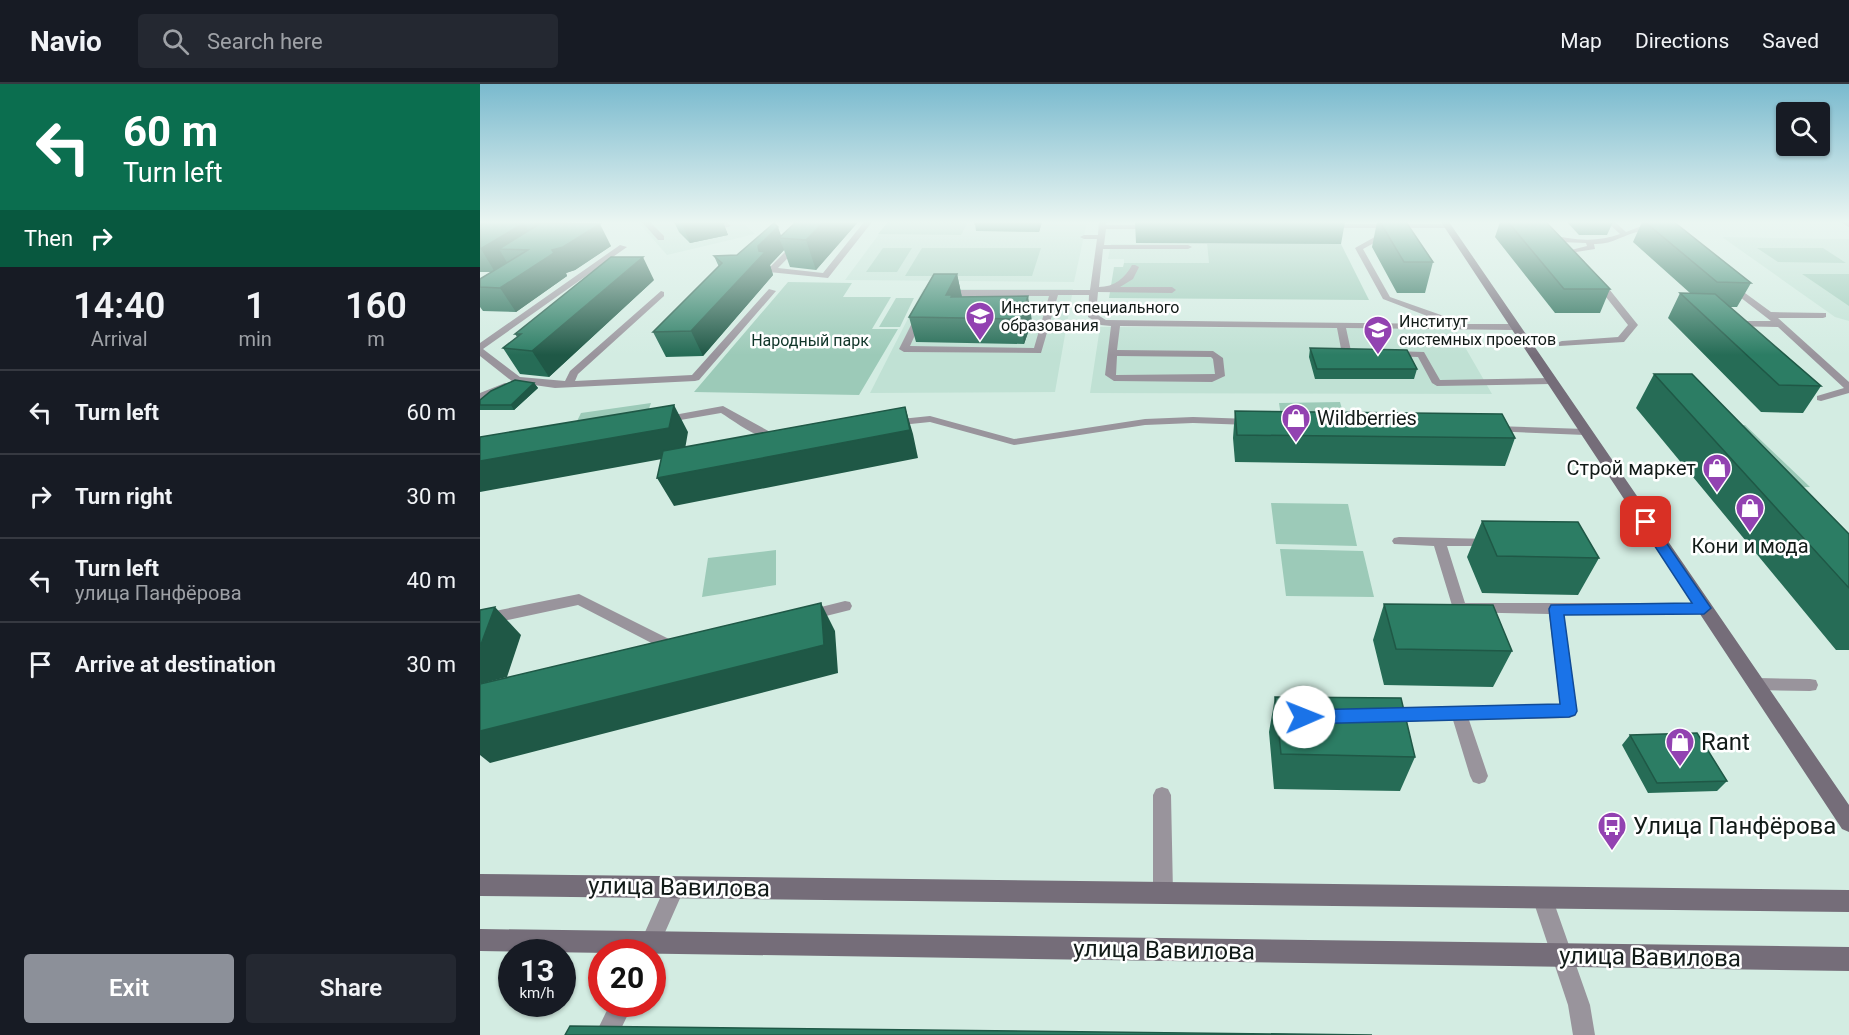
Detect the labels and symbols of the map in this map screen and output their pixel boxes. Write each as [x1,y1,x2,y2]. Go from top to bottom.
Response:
place label: Институт специального образования [1001,298,1179,335]
school or university icon: Институт специального образования [964,300,996,342]
place label: Институт системных проектов [1399,312,1556,349]
school or university icon: Институт системных проектов [1362,314,1394,356]
park label: Народный парк [751,331,869,350]
shop icon: Wildberries [1280,402,1312,444]
place label: Wildberries [1317,406,1417,430]
shop icon: Строй маркет [1701,452,1733,494]
place label: Строй маркет [1567,456,1696,480]
shop icon: Кони и мода [1734,492,1766,534]
pin [1620,496,1671,547]
place label: Кони и мода [1691,534,1809,558]
position arrow [1272,685,1336,749]
shop icon: Rant [1664,726,1696,768]
place label: Rant [1701,728,1750,756]
bus stop icon: Улица Панфёрова [1596,810,1628,852]
place label: Улица Панфёрова [1633,812,1836,840]
street label: улица Вавилова [588,871,770,903]
street label: улица Вавилова [1073,934,1255,966]
speed limit sign: 20 [588,939,666,1017]
street label: улица Вавилова [1559,941,1741,973]

